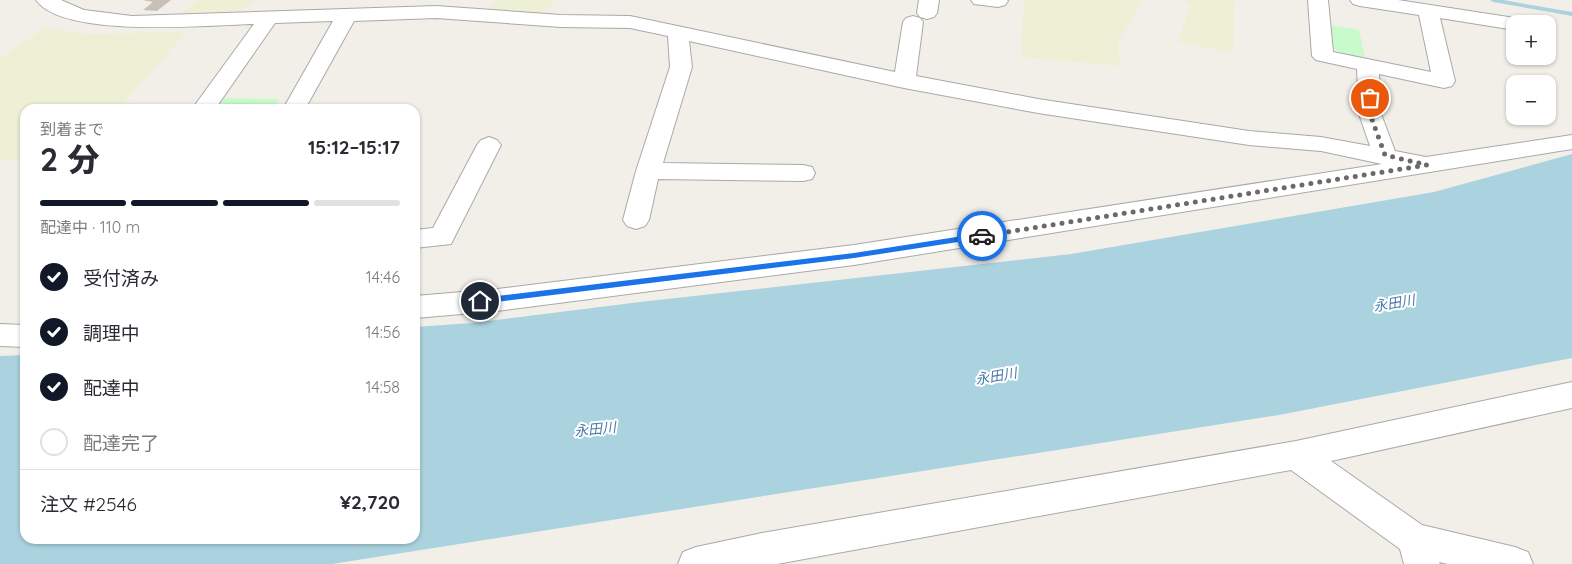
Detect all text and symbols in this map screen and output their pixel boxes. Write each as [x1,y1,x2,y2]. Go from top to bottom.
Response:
map controls [1506,15,1556,125]
button: + [1506,15,1556,65]
button: − [1506,75,1556,125]
pin [1349,77,1391,119]
icon: bag [1356,84,1384,112]
text: 到着まで [40,119,104,139]
text: 15:12–15:17 [308,135,400,159]
text: 2 分 [40,139,99,179]
courier [957,211,1007,261]
text: 配達中 · 110 m [40,217,140,237]
icon: car [968,222,996,250]
icon: check [40,263,68,291]
text: 受付済み [83,266,159,290]
text: 14:46 [366,267,400,287]
pin [459,280,501,322]
icon: home [466,287,494,315]
water label: 永田川 [1372,290,1418,316]
icon: check [40,318,68,346]
text: 調理中 [83,321,140,345]
text: 14:56 [366,322,400,342]
water label: 永田川 [974,363,1020,389]
icon: check [40,373,68,401]
text: 配達中 [83,376,140,400]
text: 14:58 [366,377,400,397]
water label: 永田川 [573,418,619,440]
text: 配達完了 [83,431,159,455]
text: ¥2,720 [340,490,400,514]
text: 注文 #2546 [40,492,137,516]

